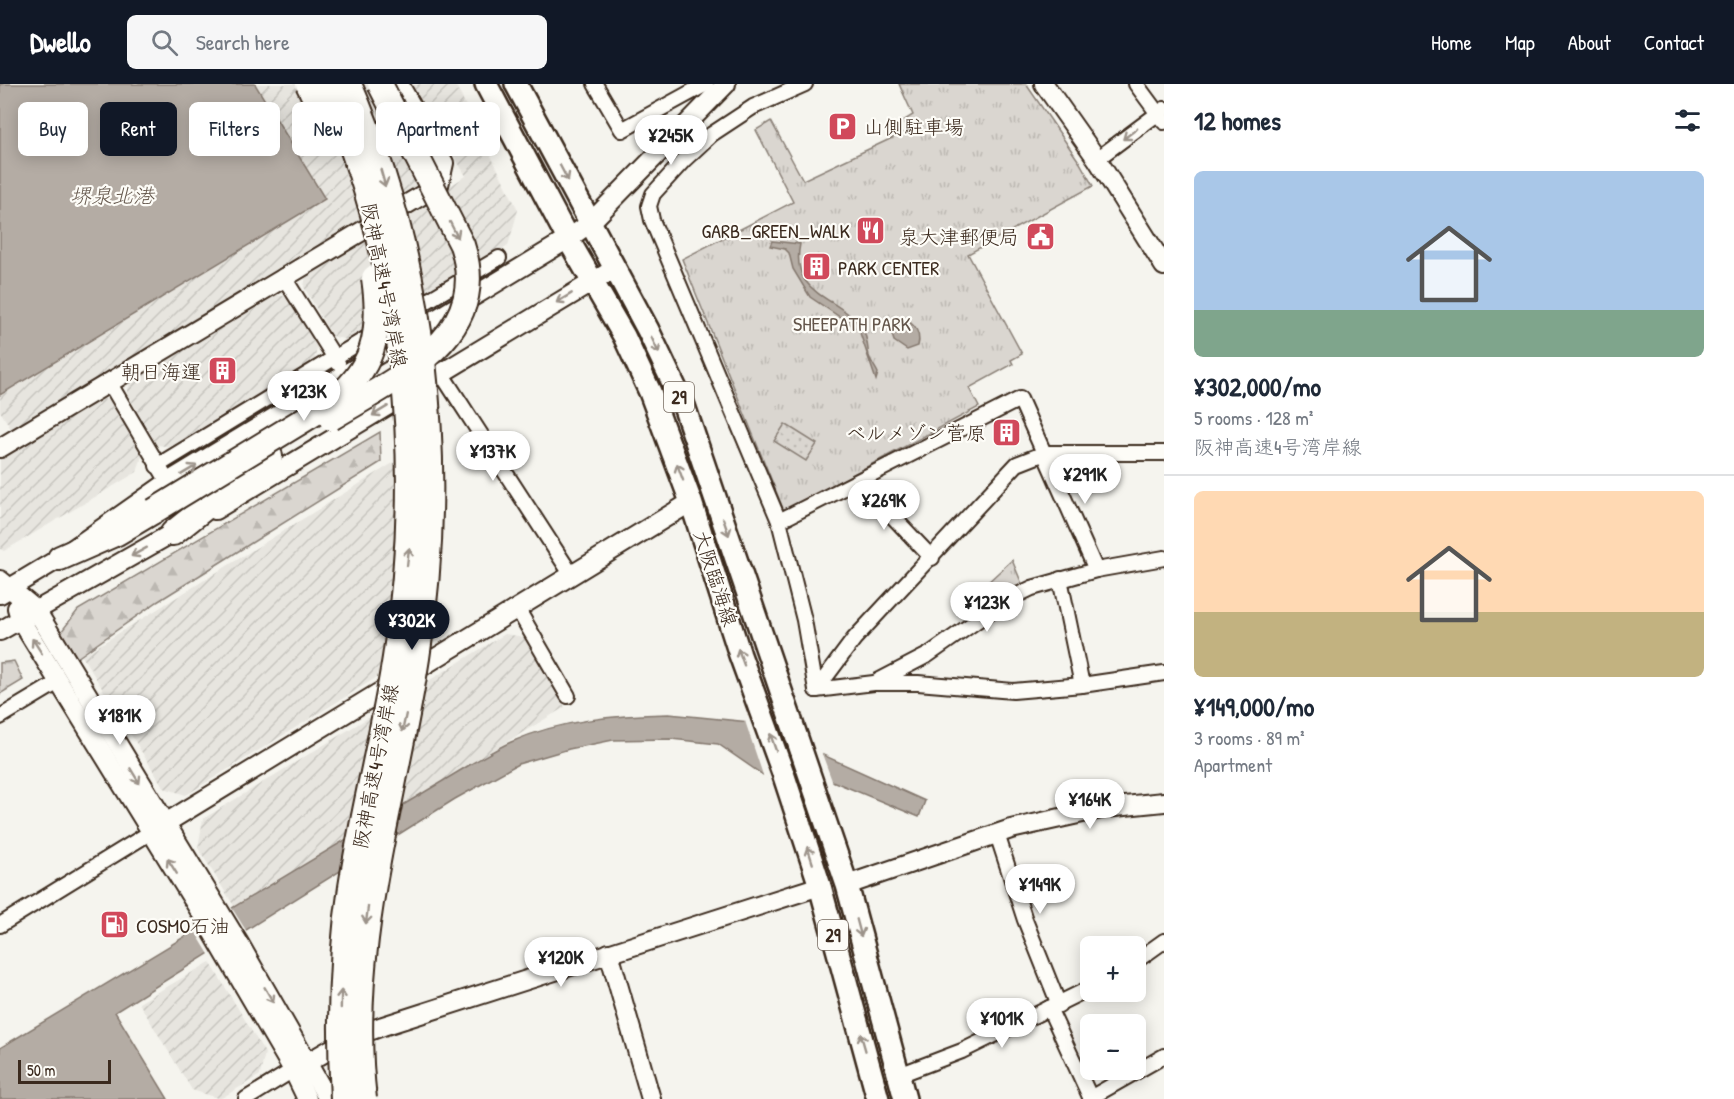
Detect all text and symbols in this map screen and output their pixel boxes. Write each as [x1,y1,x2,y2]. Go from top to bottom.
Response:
search box [127,15,547,69]
text: Dwello [30,23,91,61]
icon: search [148,26,181,59]
text: Search here [196,27,290,57]
text: Home [1431,28,1472,57]
text: Map [1505,28,1535,57]
text: About [1568,28,1611,57]
text: Contact [1644,28,1704,57]
chip: Buy [18,102,88,156]
chip: Rent [100,102,177,156]
chip: Filters [189,102,280,156]
chip: New [292,102,364,156]
chip: Apartment [376,102,500,156]
text: 12 homes [1194,103,1281,138]
icon: filters [1671,104,1704,137]
parking icon: 山側駐車場 [827,110,859,142]
place label: 山側駐車場 [864,113,964,140]
pin: ¥245K [629,115,713,166]
text: ¥245K [648,121,694,148]
one-way arrow [1123,127,1139,140]
one-way arrow [559,163,570,181]
one-way arrow [378,168,389,187]
water label: 堺泉北港 [70,181,156,210]
street label: 阪神高速4号湾岸線 [356,200,414,370]
icon: home [1395,210,1503,318]
restaurant icon: GARB_GREEN_WALK [855,214,887,246]
place label: GARB_GREEN_WALK [702,217,851,244]
one-way arrow [449,220,461,238]
public building icon: 泉大津郵便局 [1024,220,1056,252]
place label: 泉大津郵便局 [899,223,1019,250]
building icon: PARK CENTER [801,251,833,283]
place label: PARK CENTER [838,254,939,281]
one-way arrow [556,293,573,305]
park label: SHEEPATH PARK [793,310,911,337]
one-way arrow [649,336,661,354]
building icon: 朝日海運 [206,355,238,387]
place label: 朝日海運 [121,358,201,385]
text: ¥302,000/mo [1194,369,1321,404]
pin: ¥123K [262,371,346,422]
text: ¥123K [281,377,327,404]
road number: 29 [664,382,694,412]
text: 5 rooms · 128 m² [1194,404,1313,431]
one-way arrow [372,406,389,418]
building icon: ベルメゾン菅原 [991,416,1023,448]
place label: ベルメゾン菅原 [846,419,986,446]
pin: ¥137K [451,431,535,482]
text: 阪神高速4号湾岸線 [1194,433,1362,460]
text: ¥137K [470,437,516,464]
pin: ¥291K [1043,454,1127,505]
text: ¥291K [1063,460,1107,487]
one-way arrow [180,463,197,475]
one-way arrow [674,463,685,481]
pin: ¥269K [842,480,926,531]
text: ¥269K [862,486,906,513]
one-way arrow [721,517,732,535]
street label: 大阪臨海線 [688,526,744,630]
icon: home [1395,530,1503,638]
one-way arrow [131,546,148,558]
one-way arrow [403,548,414,568]
pin: ¥123K [945,582,1029,633]
text: ¥123K [964,588,1010,615]
pin: ¥302K [370,600,454,651]
text: ¥302K [388,606,436,633]
one-way arrow [31,638,43,655]
one-way arrow [735,648,746,667]
street label: 阪神高速4号湾岸線 [346,681,404,851]
text: ¥149,000/mo [1194,689,1314,724]
pin: ¥181K [78,695,162,746]
text: ¥181K [99,701,141,728]
one-way arrow [398,713,409,733]
text: 3 rooms · 89 m² [1194,724,1305,751]
one-way arrow [766,733,777,752]
text: Apartment [1194,751,1272,778]
one-way arrow [130,767,142,784]
pin: ¥164K [1048,779,1132,830]
text: ¥164K [1069,785,1111,812]
one-way arrow [803,846,814,865]
one-way arrow [166,858,178,875]
pin: ¥149K [998,864,1082,915]
text: ¥149K [1019,870,1061,897]
one-way arrow [362,905,373,924]
fuel station icon: COSMO石油 [99,909,131,941]
place label: COSMO石油 [136,912,230,939]
one-way arrow [853,918,865,937]
road number: 29 [818,920,848,950]
map controls [1080,936,1146,1080]
button: + [1080,936,1146,1002]
pin: ¥120K [519,937,603,988]
text: ¥120K [538,943,584,970]
one-way arrow [263,986,275,1003]
one-way arrow [335,989,346,1009]
pin: ¥101K [960,998,1044,1049]
text: ¥101K [980,1004,1024,1031]
button: − [1080,1014,1146,1080]
one-way arrow [857,1033,868,1052]
scale bar [18,1057,111,1084]
text: 50 m [27,1059,56,1081]

